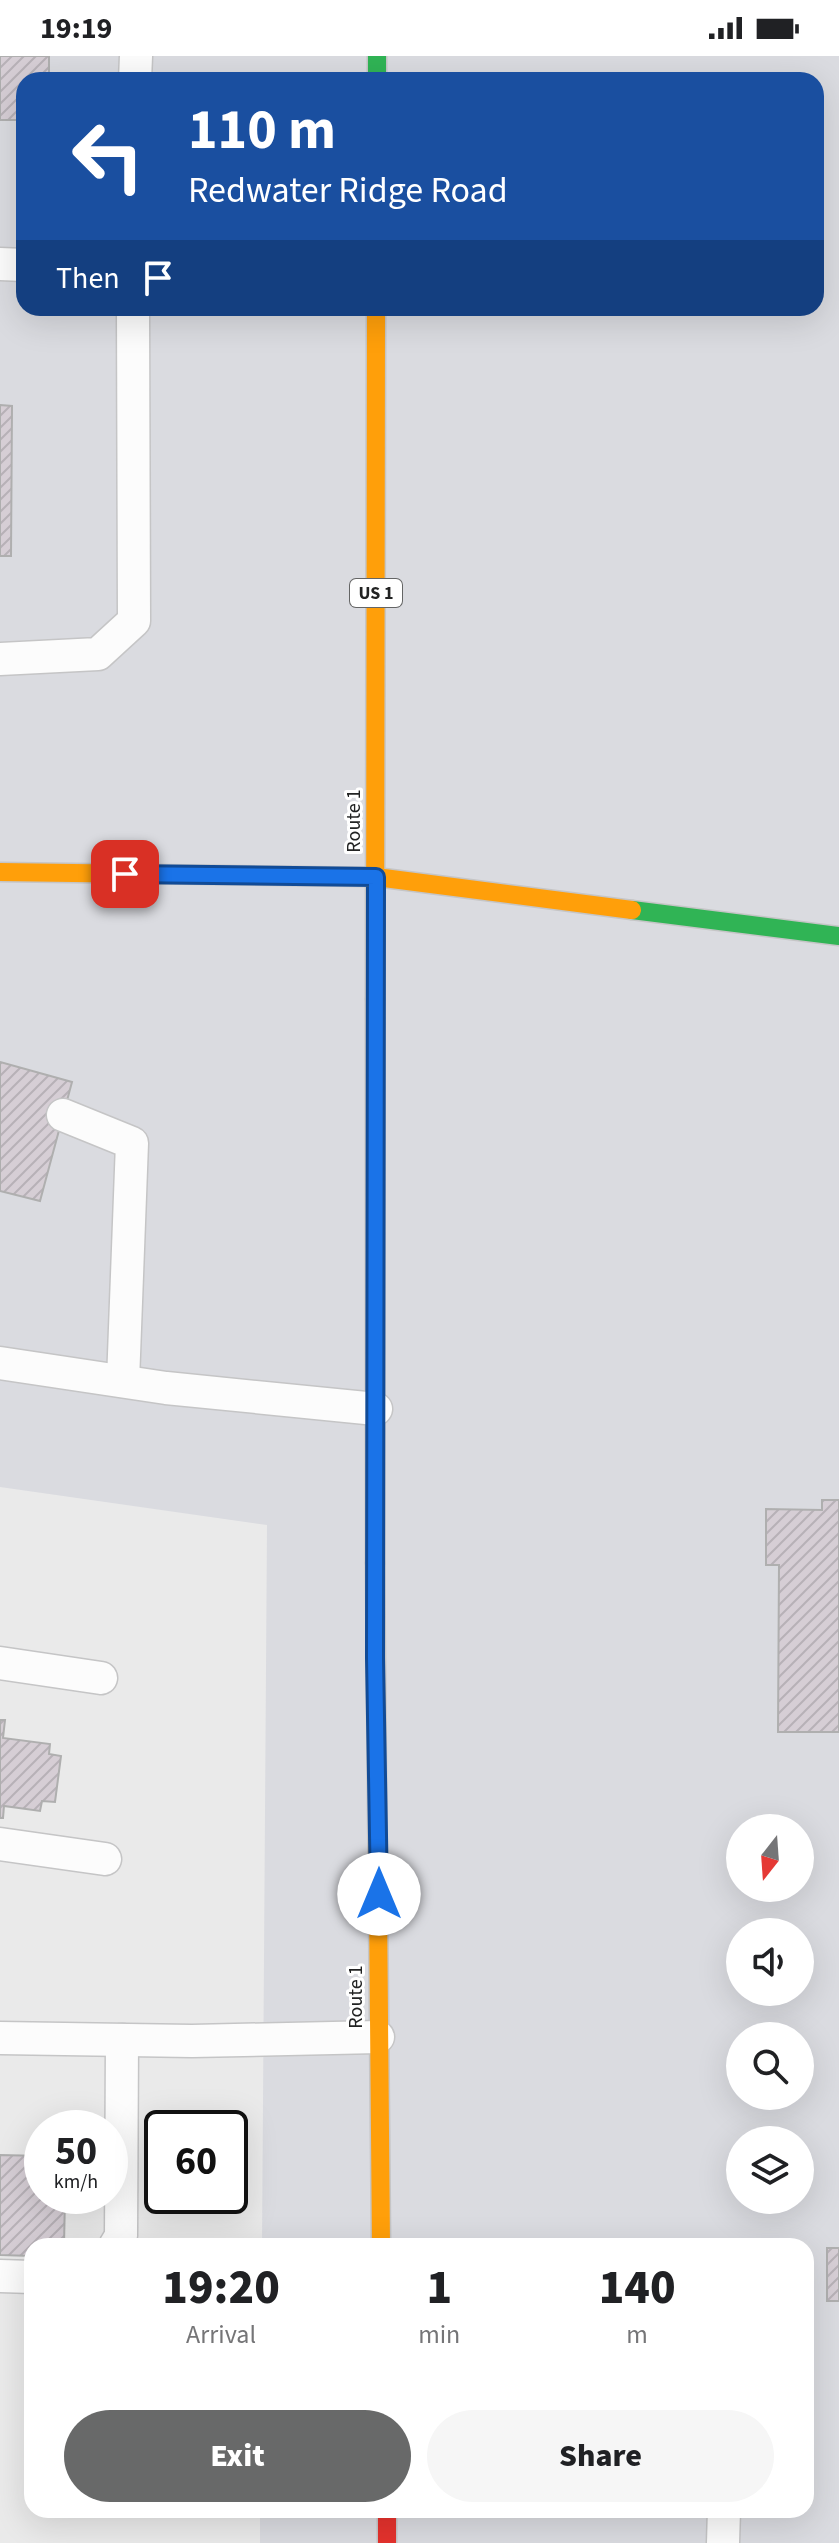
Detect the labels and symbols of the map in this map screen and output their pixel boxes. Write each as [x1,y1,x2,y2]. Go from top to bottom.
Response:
road number: US 1 [350,579,402,607]
street label: Route 1 [340,789,368,853]
pin [91,840,159,908]
north arrow [726,1814,814,1902]
position arrow [337,1852,421,1936]
street label: Route 1 [342,1965,370,2029]
speed limit sign: 60 [144,2110,248,2214]

